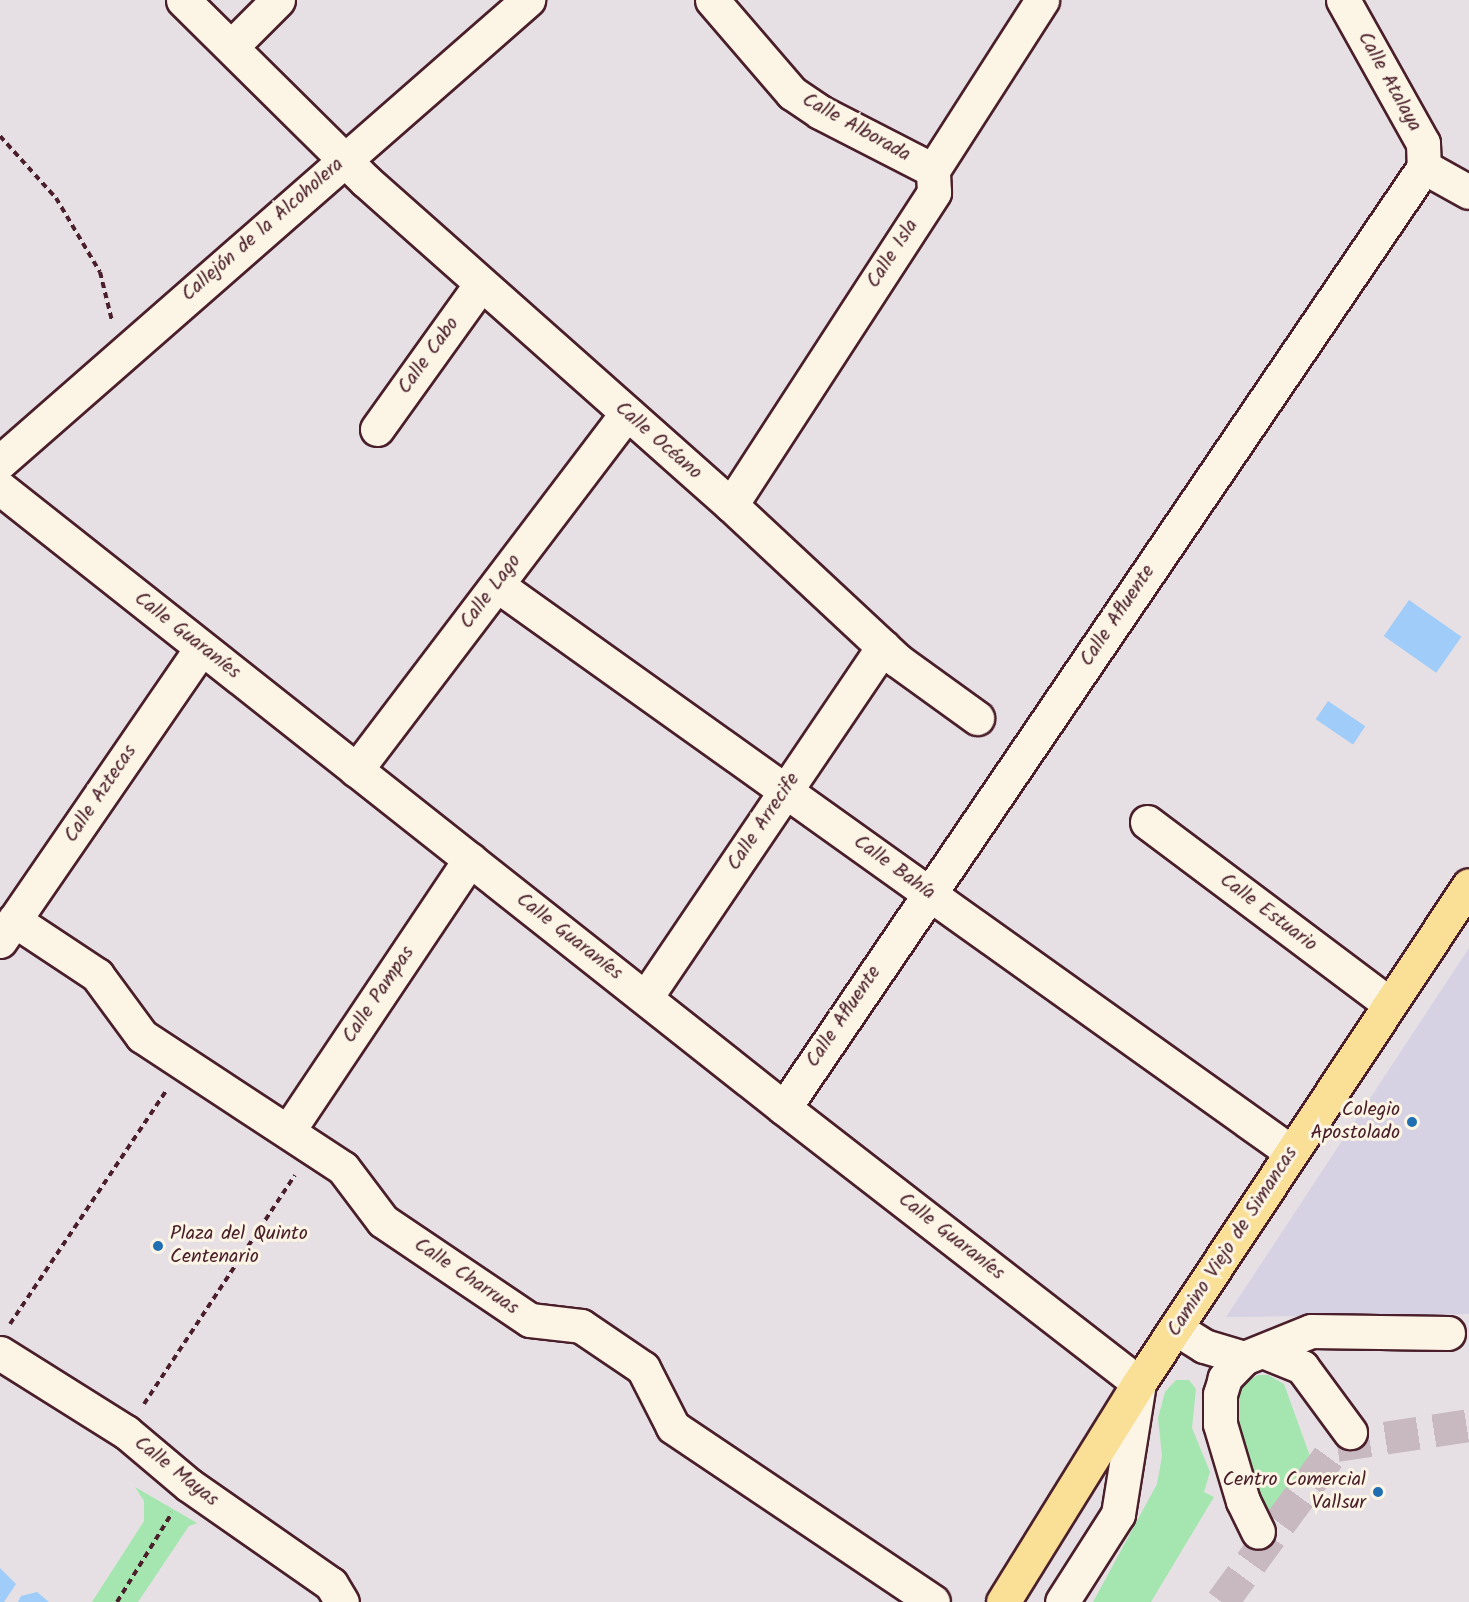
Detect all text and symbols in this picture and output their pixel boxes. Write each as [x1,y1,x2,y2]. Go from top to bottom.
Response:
street label: Calle Atalaya [1352,28,1426,136]
street label: Calle Alborada [798,88,914,168]
street label: Callejón de la Alcoholera [177,153,349,307]
street label: Calle Isla [862,215,924,293]
street label: Calle Cabo [393,313,465,399]
street label: Calle Océano [610,397,706,485]
street label: Calle Lago [455,550,527,634]
street label: Calle Afluente [1075,561,1161,671]
street label: Calle Guaraníes [129,587,245,685]
street label: Calle Aztecas [60,741,142,847]
street label: Calle Arrecife [723,769,805,875]
street label: Calle Bahía [848,830,940,906]
street label: Calle Estuario [1215,869,1321,957]
street label: Calle Guaraníes [511,888,627,986]
street label: Calle Pampas [338,942,420,1048]
street label: Calle Afluente [801,962,887,1072]
place label: Colegio Apostolado [1311,1098,1400,1145]
marker: Colegio Apostolado [1405,1115,1419,1129]
street label: Camino Viejo de Simancas [1163,1143,1303,1341]
street label: Calle Guaraníes [893,1188,1009,1286]
place label: Plaza del Quinto Centenario [170,1222,308,1269]
street label: Calle Charruas [409,1233,523,1321]
marker: Plaza del Quinto Centenario [151,1239,165,1253]
street label: Calle Mayas [129,1432,223,1512]
place label: Centro Comercial Vallsur [1222,1468,1366,1515]
marker: Centro Comercial Vallsur [1371,1485,1385,1499]

